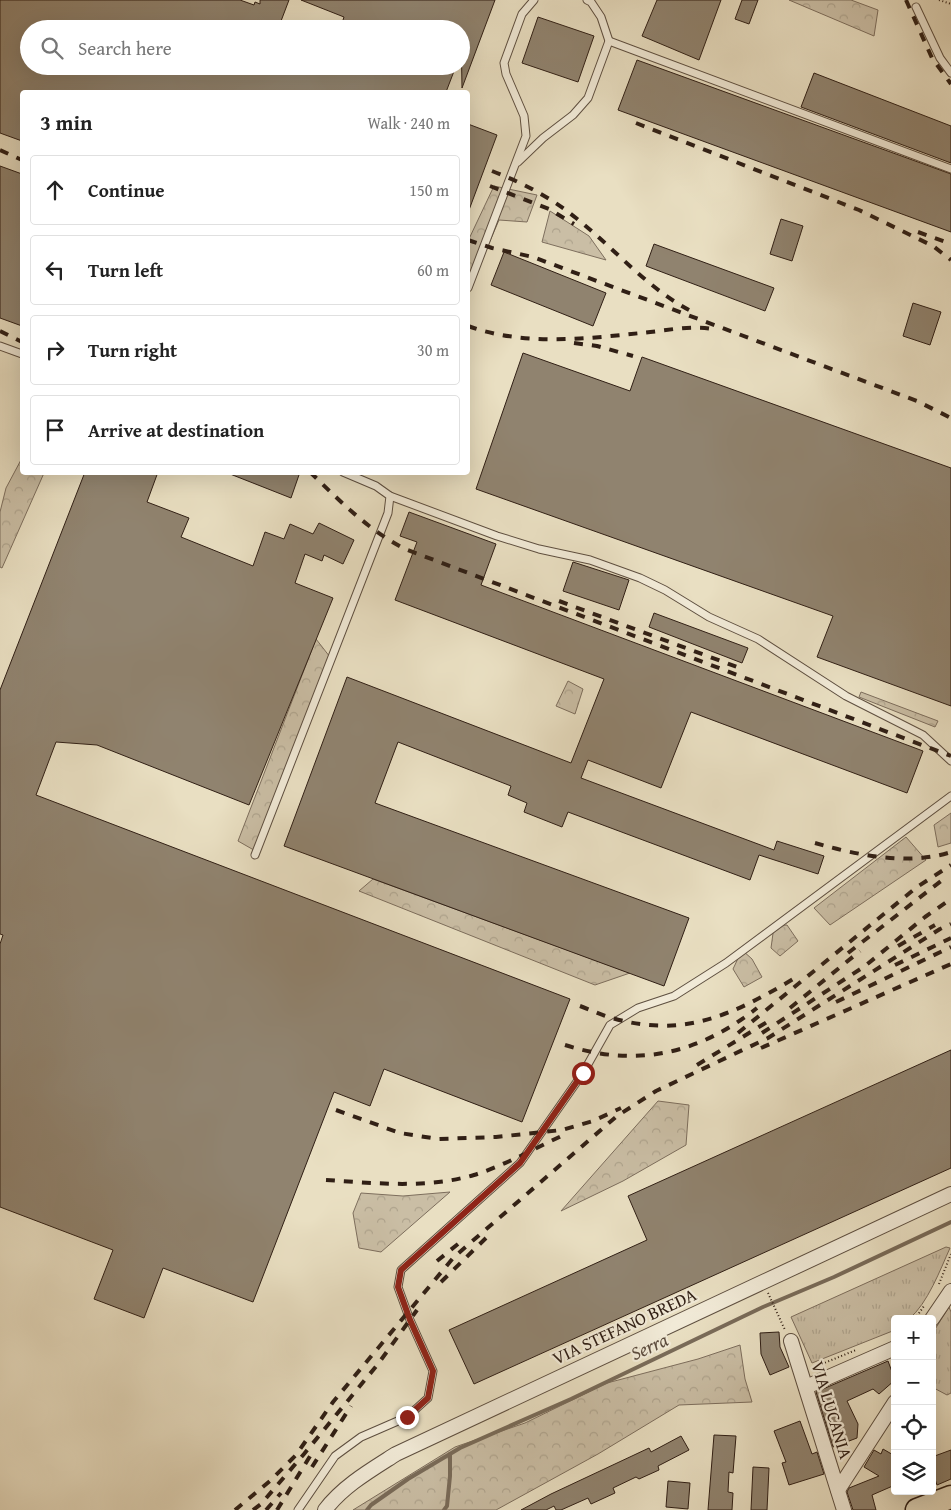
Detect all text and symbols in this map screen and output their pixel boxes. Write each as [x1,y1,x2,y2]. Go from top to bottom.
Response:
search box [20,20,470,75]
icon: search [38,34,66,62]
text: Search here [78,34,172,62]
text: 3 min [40,107,92,138]
text: Walk · 240 m [367,111,450,135]
icon: ahead [41,176,69,204]
text: Continue [88,176,165,204]
text: 150 m [409,178,449,202]
icon: left [41,256,69,284]
text: Turn left [88,256,163,284]
text: 60 m [417,258,449,282]
icon: right [41,336,69,364]
text: Turn right [88,336,177,364]
text: 30 m [417,338,449,362]
icon: arrive [41,416,69,444]
text: Arrive at destination [88,416,264,444]
route start [572,1062,595,1085]
street label: VIA STEFANO BREDA [547,1281,701,1371]
map controls [891,1315,936,1495]
button: + [891,1315,936,1360]
water label: Serra [626,1325,673,1367]
street label: VIA LUCANIA [804,1358,860,1462]
button: − [891,1360,936,1405]
button: locate [891,1405,936,1450]
route end [396,1406,419,1429]
button: layers [891,1450,936,1495]

